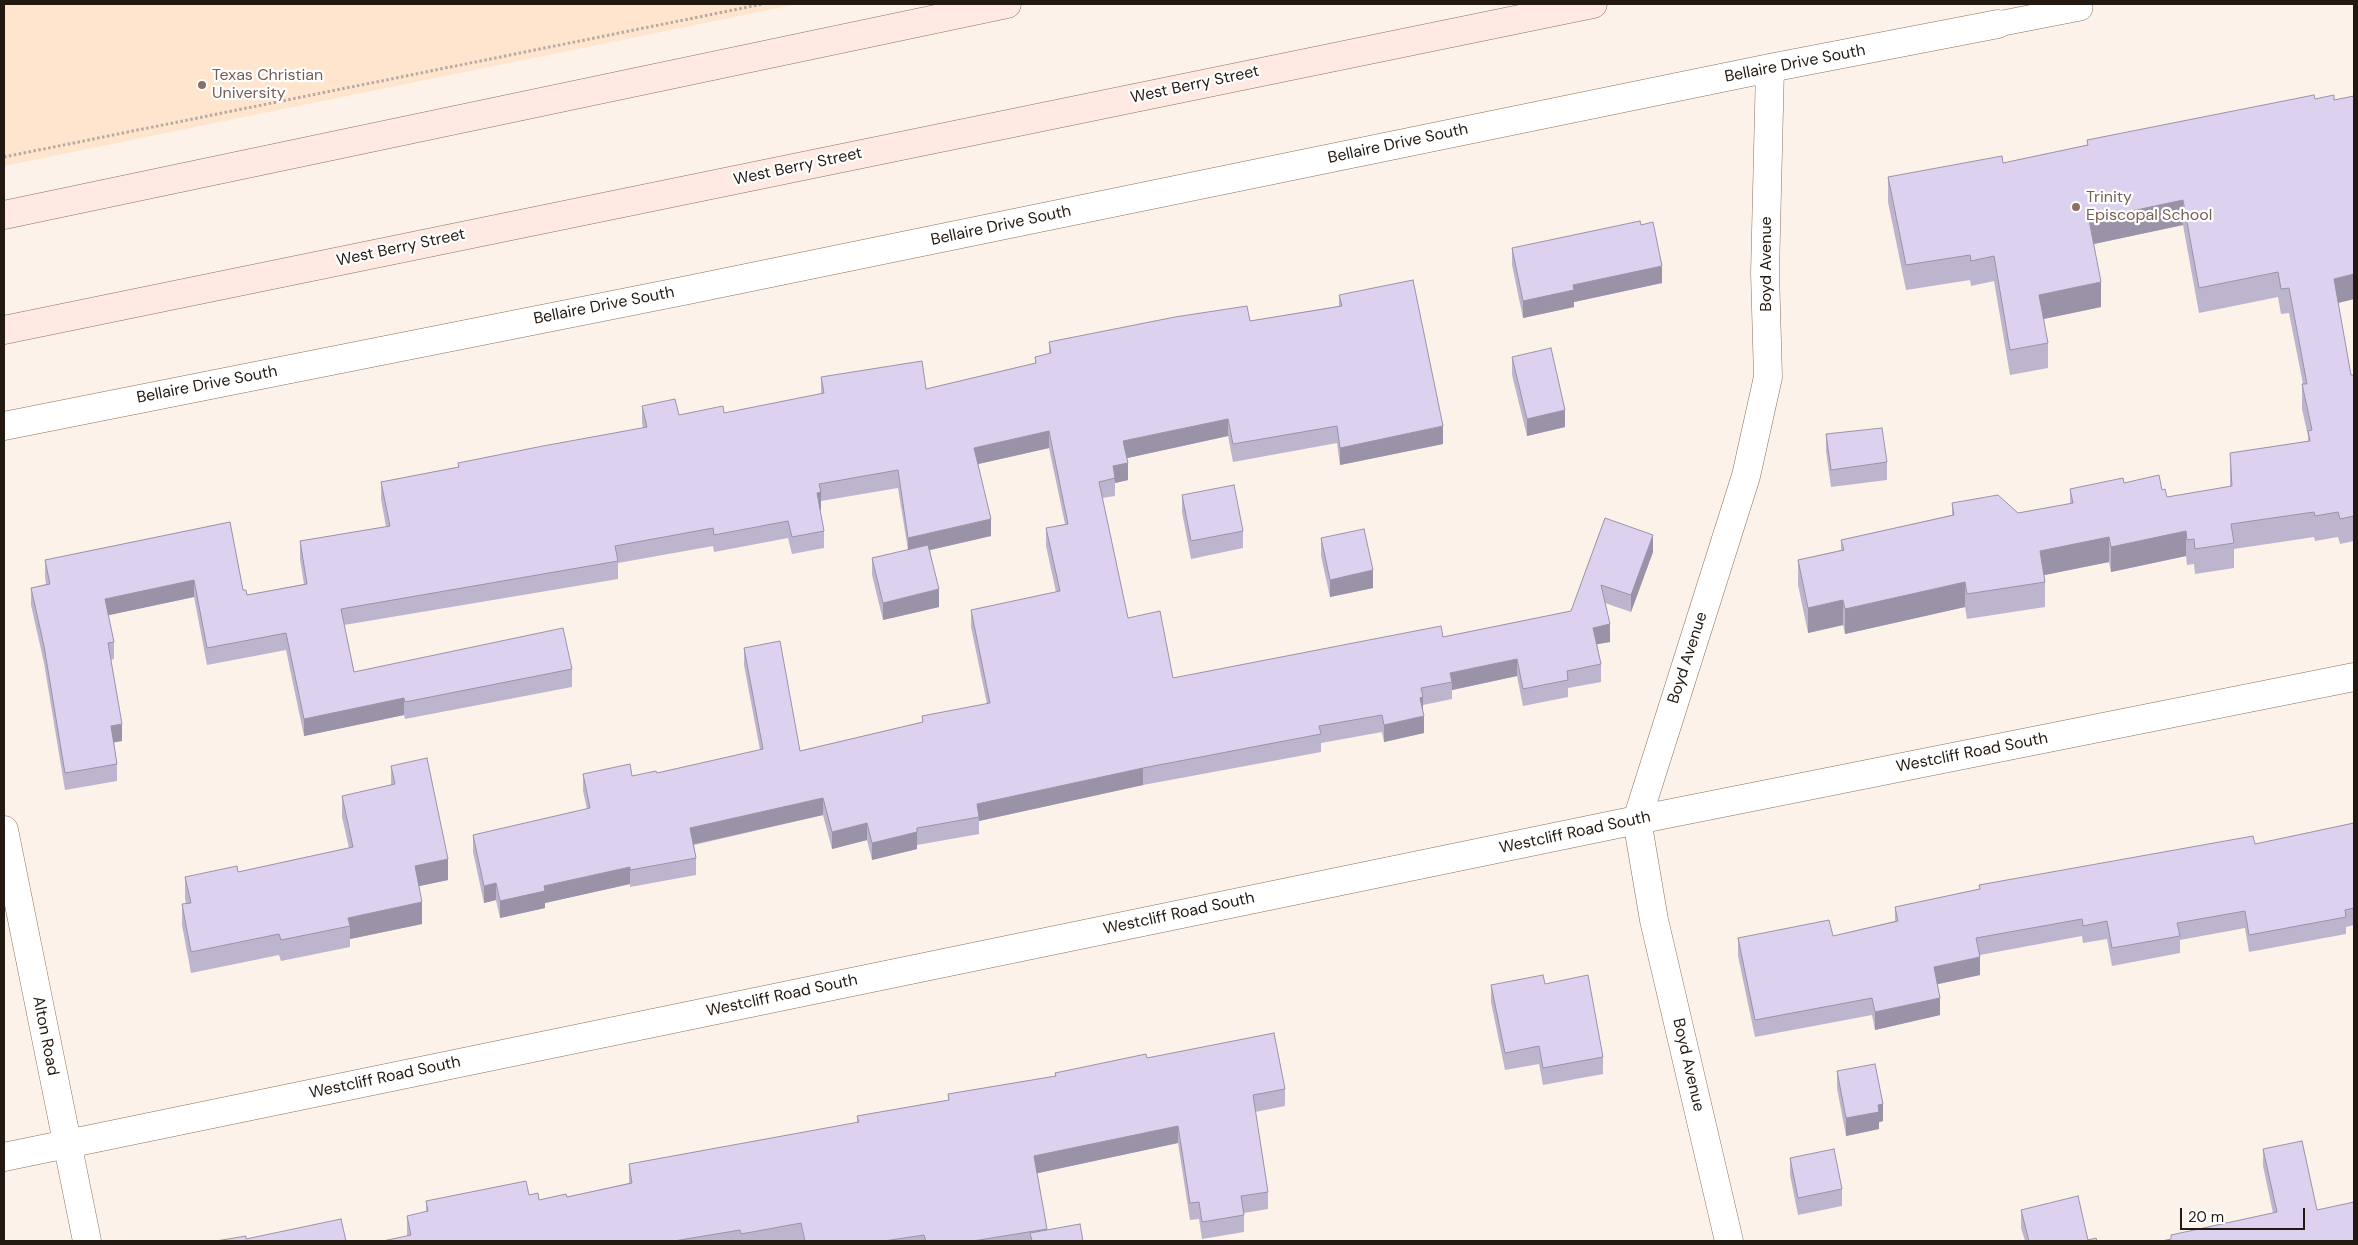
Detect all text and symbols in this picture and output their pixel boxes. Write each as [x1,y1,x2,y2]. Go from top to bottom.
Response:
street label: Bellaire Drive South [1723,41,1867,87]
street label: West Berry Street [1129,62,1261,108]
place label: Texas Christian University [212,66,323,104]
marker: Texas Christian University [196,79,208,91]
street label: Bellaire Drive South [1326,120,1470,168]
street label: West Berry Street [732,144,864,190]
place label: Trinity Episcopal School [2086,188,2212,226]
marker: Trinity Episcopal School [2070,201,2082,213]
street label: Bellaire Drive South [929,202,1073,250]
street label: Boyd Avenue [1757,216,1777,312]
street label: West Berry Street [335,225,467,271]
street label: Bellaire Drive South [532,283,676,329]
street label: Bellaire Drive South [135,362,279,408]
street label: Boyd Avenue [1664,610,1712,706]
street label: Westcliff Road South [1895,729,2049,777]
street label: Westcliff Road South [1498,808,1652,858]
street label: Westcliff Road South [1102,889,1256,939]
street label: Westcliff Road South [705,971,859,1021]
street label: Alton Road [28,995,62,1077]
street label: Boyd Avenue [1668,1016,1708,1114]
street label: Westcliff Road South [308,1053,462,1103]
scale bar [2183,1198,2308,1230]
text: 20 m [2188,1207,2224,1227]

